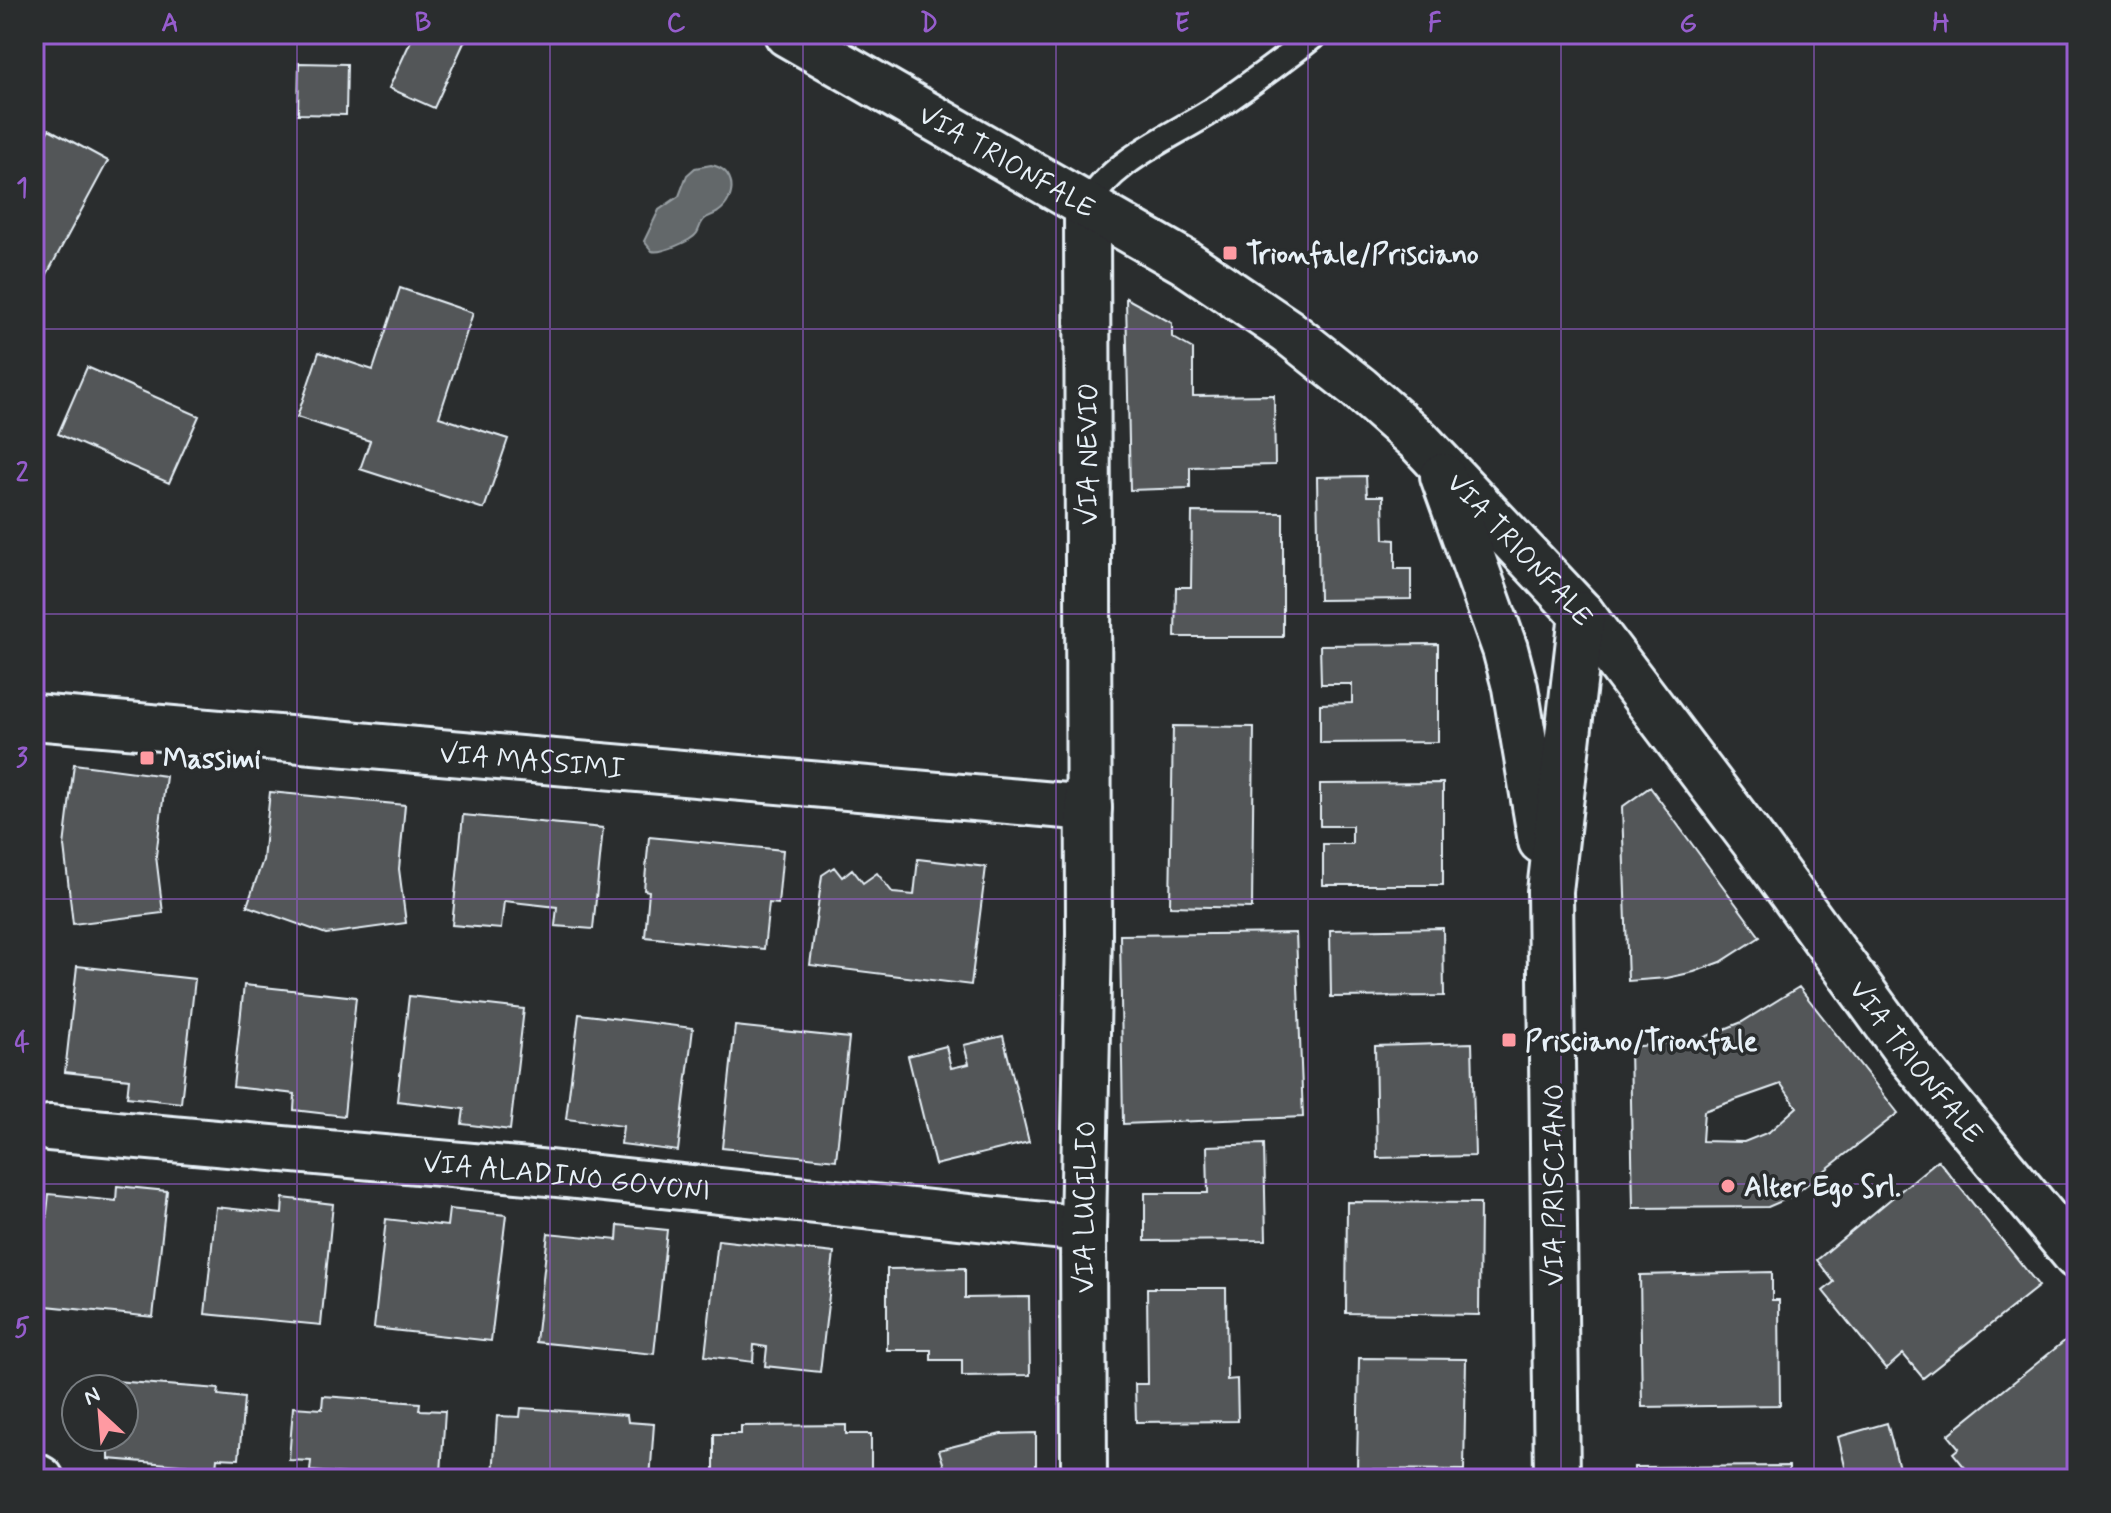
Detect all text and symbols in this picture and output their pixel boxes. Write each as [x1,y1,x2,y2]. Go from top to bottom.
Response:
text: A [161,7,179,41]
text: B [415,7,431,41]
text: C [667,7,686,41]
text: D [920,7,938,41]
text: E [1174,7,1190,41]
text: F [1428,7,1442,41]
text: G [1679,7,1697,41]
text: H [1933,7,1950,41]
street label: VIA TRIONFALE [911,97,1101,228]
text: 1 [16,172,28,206]
place label: Trionfale/Prisciano [1246,237,1479,274]
marker: Trionfale/Prisciano [1221,244,1239,262]
street label: VIA NEVIO [1071,383,1108,525]
text: 2 [16,457,29,491]
street label: VIA TRIONFALE [1437,466,1601,634]
street label: VIA MASSIMI [438,736,626,789]
text: 3 [16,742,28,776]
place label: Massimi [163,742,261,779]
marker: Massimi [138,749,156,767]
street label: VIA TRIONFALE [1839,973,1991,1152]
place label: Prisciano/Trionfale [1525,1024,1758,1061]
text: 4 [14,1027,30,1061]
marker: Prisciano/Trionfale [1500,1031,1518,1049]
street label: VIA PRISCIANO [1537,1084,1574,1286]
street label: VIA LUCILIO [1067,1120,1106,1294]
street label: VIA ALADINO GOVONI [421,1146,712,1211]
place label: Alter Ego Srl. [1744,1170,1901,1208]
marker: Alter Ego Srl. [1719,1177,1737,1195]
text: 5 [14,1312,30,1346]
north arrow [60,1373,140,1453]
text: N [79,1381,105,1413]

